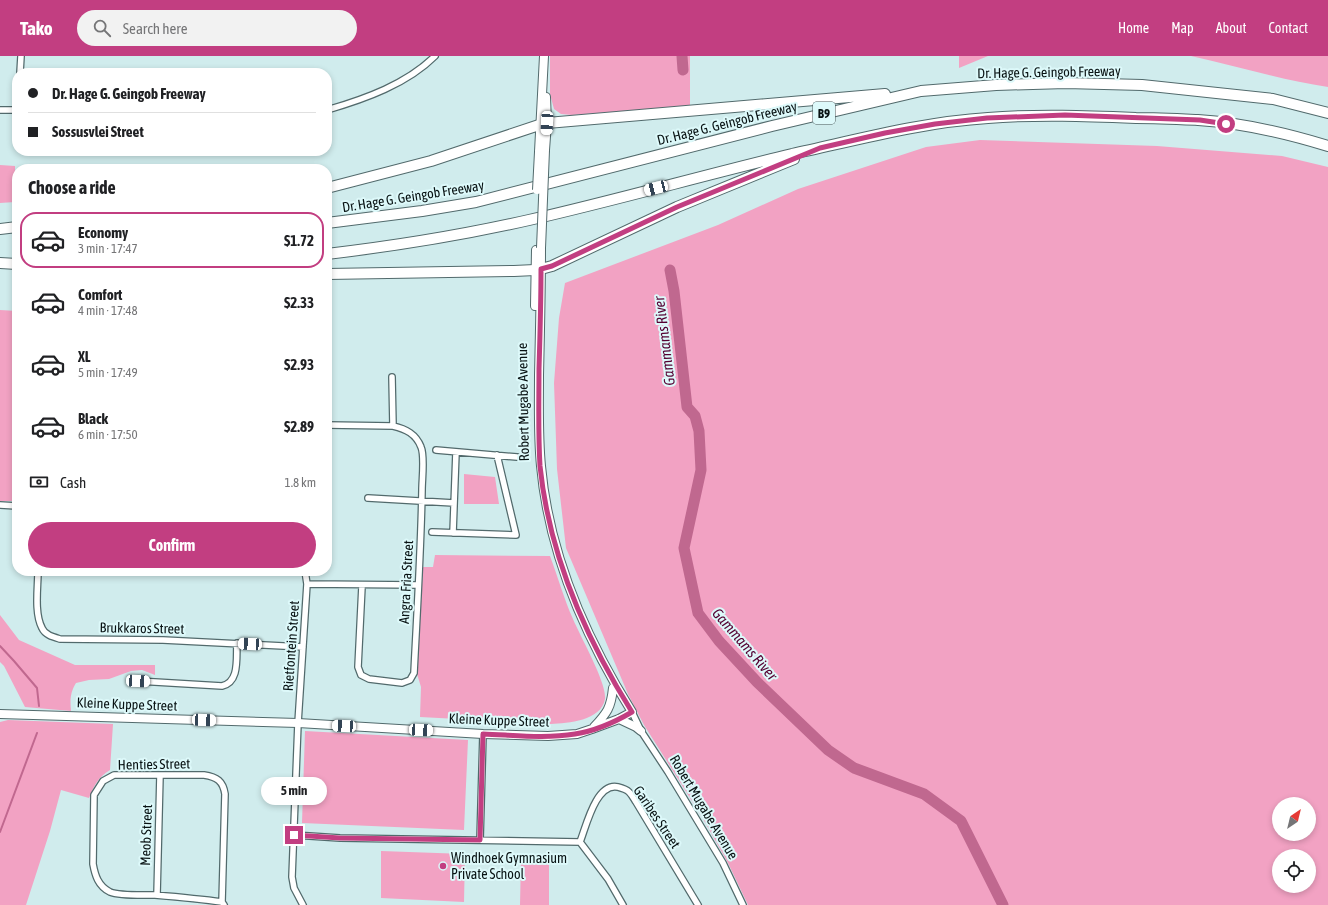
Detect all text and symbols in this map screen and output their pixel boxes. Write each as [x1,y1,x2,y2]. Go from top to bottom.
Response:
search box [77,10,357,46]
text: Tako [20,17,53,39]
icon: search [91,17,113,39]
text: Search here [123,20,187,37]
text: Home [1118,20,1149,36]
text: Map [1171,20,1194,36]
text: About [1216,20,1247,36]
text: Contact [1269,20,1308,36]
street label: Dr. Hage G. Geingob Freeway [977,63,1121,81]
text: Dr. Hage G. Geingob Freeway [52,85,206,102]
street label: Dr. Hage G. Geingob Freeway [655,98,799,148]
road number: B9 [813,102,835,124]
car [540,111,554,135]
route start [1217,115,1235,133]
text: Sossusvlei Street [52,123,144,140]
text: Choose a ride [28,177,116,198]
street label: Dr. Hage G. Geingob Freeway [341,177,485,215]
car [643,179,669,197]
icon: car [30,222,66,258]
text: Economy [78,224,128,241]
text: $1.72 [284,232,314,249]
text: 3 min · 17:47 [78,241,138,256]
icon: car [30,284,66,320]
text: Comfort [78,286,122,303]
text: $2.33 [284,294,314,311]
water label: Gammams River [650,295,678,387]
text: 4 min · 17:48 [78,303,138,318]
street label: Robert Mugabe Avenue [514,343,532,461]
icon: car [30,346,66,382]
text: XL [78,348,91,365]
text: $2.93 [284,356,314,373]
text: 5 min · 17:49 [78,365,138,380]
icon: car [30,408,66,444]
text: Black [78,410,108,427]
text: $2.89 [284,418,314,435]
text: 6 min · 17:50 [78,427,138,442]
icon: cash [28,471,50,493]
text: Cash [60,474,86,491]
text: 1.8 km [285,475,316,490]
button: Confirm [28,522,316,568]
street label: Angra Fria Street [396,540,416,624]
street label: Rietfontein Street [280,600,302,692]
water label: Gammams River [709,605,781,684]
street label: Brukkaros Street [100,619,184,637]
car [238,637,262,651]
car [126,674,150,688]
street label: Kleine Kuppe Street [76,694,178,714]
street label: Kleine Kuppe Street [448,710,550,730]
car [192,714,216,726]
car [332,719,356,733]
car [409,723,433,737]
street label: Robert Mugabe Avenue [667,752,741,862]
street label: Henties Street [118,755,190,773]
callout: 5 min [261,777,327,805]
text: 5 min [281,783,307,798]
street label: Garibes Street [630,783,684,851]
north arrow [1272,797,1316,841]
map controls [1272,797,1316,893]
street label: Meob Street [137,804,155,866]
route end [285,826,303,844]
button: locate [1272,849,1316,893]
place label: Windhoek Gymnasium Private School [451,850,567,882]
marker: Windhoek Gymnasium Private School [438,861,448,871]

